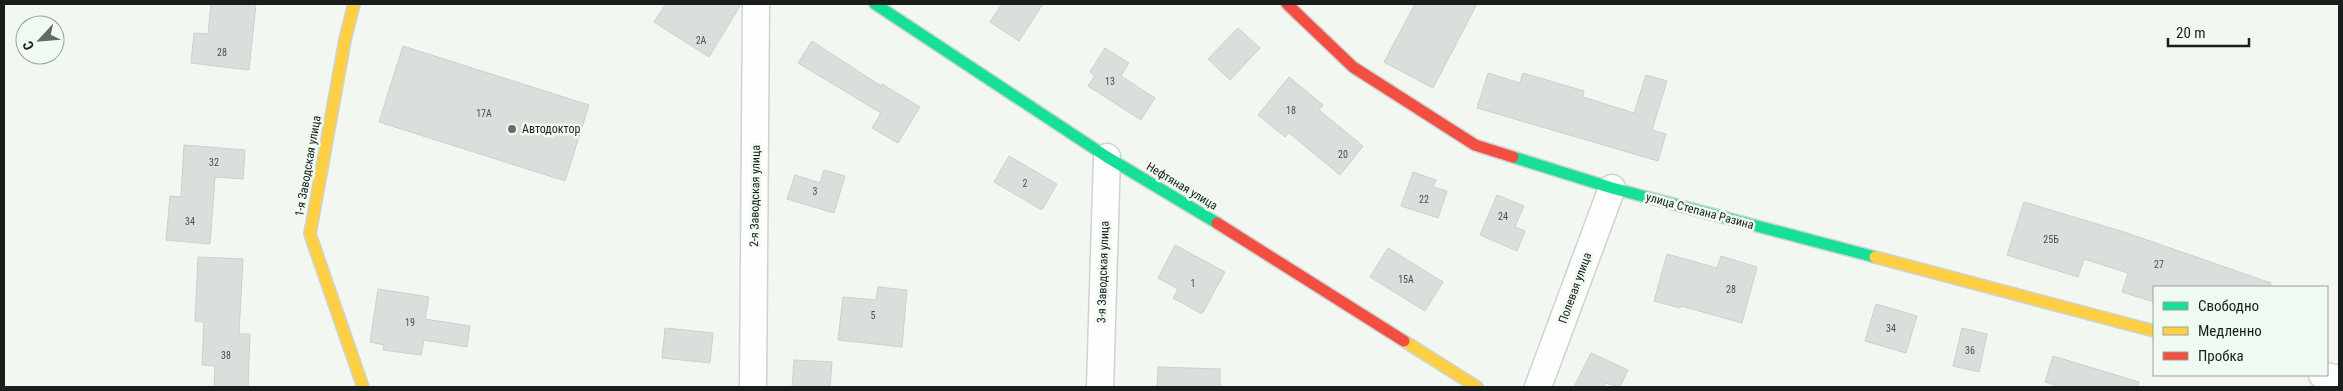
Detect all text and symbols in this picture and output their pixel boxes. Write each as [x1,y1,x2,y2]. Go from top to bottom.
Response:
north arrow [15,15,65,65]
scale bar [2168,15,2249,47]
text: 20 m [2176,24,2206,42]
house number: 2А [696,35,707,46]
text: С [19,39,37,53]
house number: 28 [217,47,227,58]
house number: 13 [1105,76,1115,87]
house number: 18 [1286,105,1296,116]
house number: 17А [476,108,492,119]
street label: 1-я Заводская улица [292,114,324,218]
place label: Автодоктор [522,122,580,136]
marker: Автодоктор [506,123,518,135]
street label: 2-я Заводская улица [747,145,763,247]
house number: 20 [1338,149,1348,160]
house number: 32 [209,157,219,168]
street label: Нефтяная улица [1144,159,1220,213]
house number: 2 [1023,178,1028,189]
house number: 3 [813,186,818,197]
street label: улица Степана Разина [1645,190,1756,232]
house number: 22 [1419,194,1429,205]
house number: 24 [1498,211,1508,222]
house number: 34 [185,216,195,227]
street label: 3-я Заводская улица [1094,220,1112,323]
house number: 25Б [2043,234,2059,245]
street label: Полевая улица [1556,250,1594,325]
house number: 27 [2154,259,2164,270]
house number: 15А [1398,274,1414,285]
house number: 1 [1191,278,1195,289]
house number: 28 [1726,284,1736,295]
legend [2153,286,2328,376]
text: Свободно [2198,297,2259,315]
house number: 5 [871,310,876,321]
house number: 19 [405,317,415,328]
text: Медленно [2198,322,2262,340]
house number: 34 [1886,323,1896,334]
house number: 36 [1965,345,1975,356]
text: Пробка [2198,347,2244,365]
house number: 38 [221,350,231,361]

